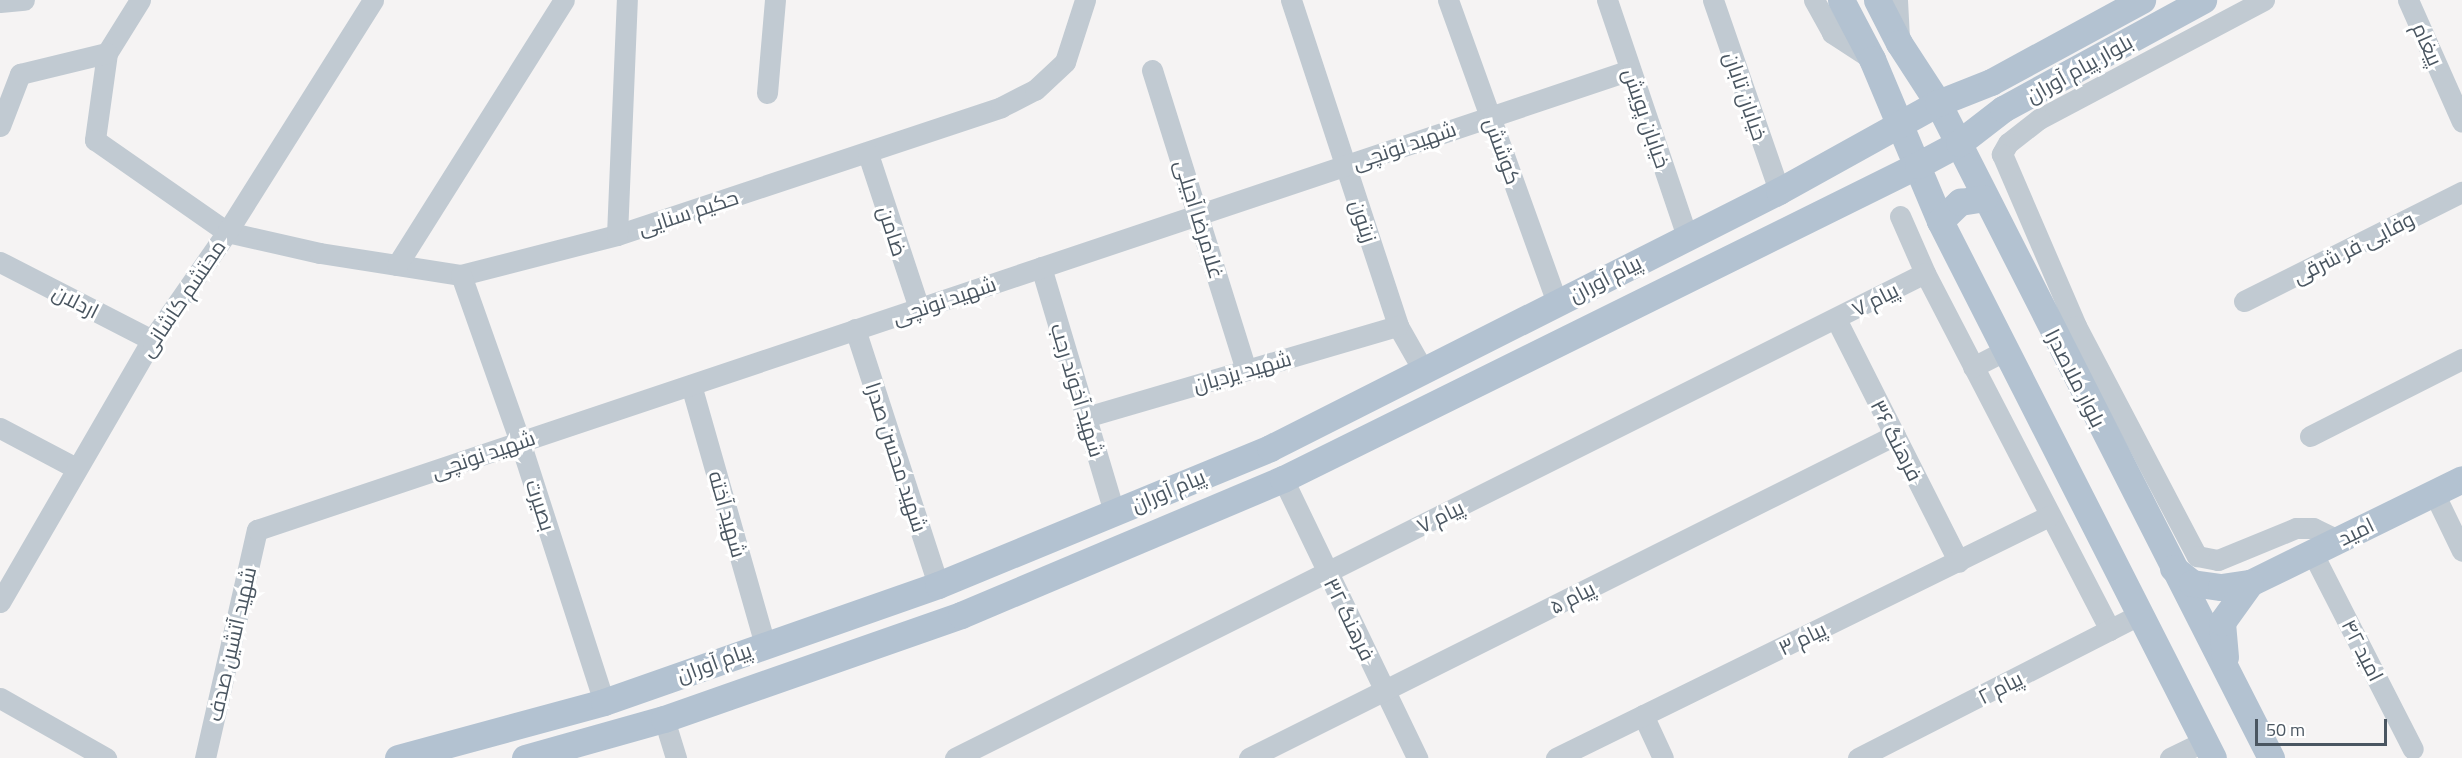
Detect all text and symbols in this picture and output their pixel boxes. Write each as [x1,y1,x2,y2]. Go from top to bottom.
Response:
street label: پیغام [2407,19,2449,69]
street label: بلوار پیام آوران [2021,28,2137,108]
street label: خیابان تابان [1719,48,1773,144]
street label: خیابان پویش [1618,65,1676,171]
street label: کوشش [1479,114,1527,188]
street label: شهید نونچی [1349,116,1459,174]
street label: غلامرضا آجیلی [1170,157,1230,281]
street label: حکیم سنایی [635,184,741,240]
street label: زیتون [1345,196,1383,246]
street label: ضامن [873,203,913,259]
street label: وفایی فر شرقی [2288,206,2418,288]
street label: محتشم کاشانی [134,235,230,361]
street label: پیام آوران [1565,249,1645,307]
street label: شهید نونچی [889,271,999,329]
street label: پیام ۷ [1848,277,1902,321]
street label: اردلان [49,279,103,323]
street label: شهید آخوند رجب [1046,320,1110,460]
street label: بلوار ملاصدرا [2040,325,2112,431]
street label: شهید یزدیان [1190,345,1294,397]
street label: شهید محسن صدرا [861,379,933,535]
street label: فرهنگ ۳۶ [1866,395,1928,485]
street label: شهید نونچی [428,425,538,483]
street label: پیام آوران [1127,463,1209,517]
street label: شهید آخته [704,468,752,560]
street label: بصیرت [521,476,561,534]
street label: پیام ۷ [1413,494,1467,538]
street label: امید [2334,512,2378,550]
street label: شهید آتشین صدف [201,564,261,724]
street label: فرهنگ ۳۲ [1319,573,1381,665]
street label: پیام ۵ [1545,575,1599,619]
street label: امید ۴۲ [2337,615,2389,685]
street label: پیام ۳ [1774,616,1830,660]
street label: پیام آوران [673,637,755,687]
street label: پیام ۲ [1973,665,2027,709]
scale bar [2258,707,2390,745]
text: 50 m [2266,716,2305,743]

